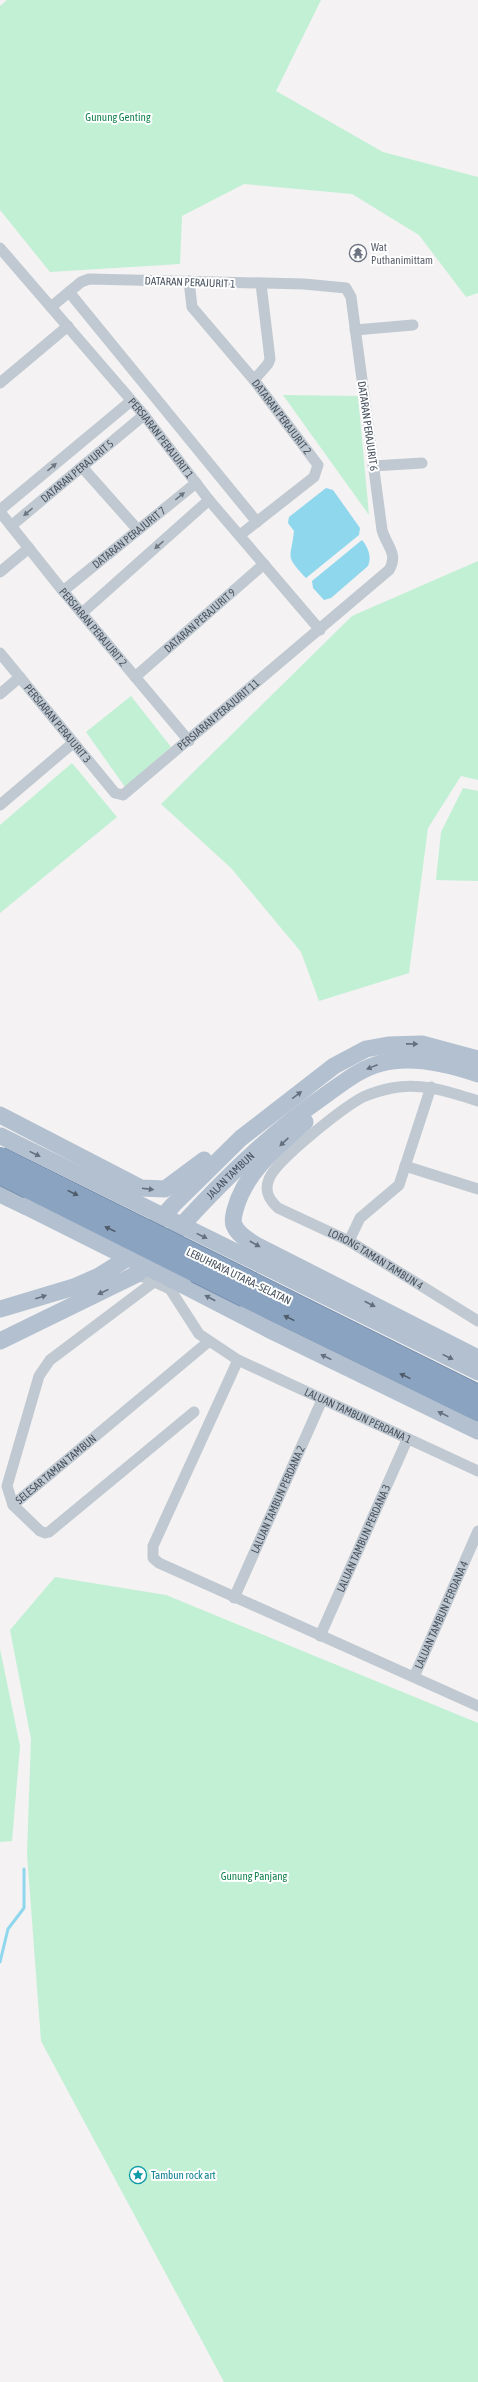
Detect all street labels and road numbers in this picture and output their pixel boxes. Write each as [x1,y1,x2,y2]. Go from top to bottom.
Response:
street label: DATARAN PERAJURIT 1 [145,274,235,290]
street label: DATARAN PERAJURIT 2 [250,377,314,457]
street label: DATARAN PERAJURIT 6 [356,380,380,472]
street label: PERSIARAN PERAJURIT 1 [126,395,196,480]
street label: DATARAN PERAJURIT 5 [38,437,116,505]
street label: DATARAN PERAJURIT 7 [90,504,168,571]
street label: PERSIARAN PERAJURIT 2 [57,586,129,668]
street label: DATARAN PERAJURIT 9 [162,586,238,655]
street label: PERSIARAN PERAJURIT 11 [175,677,261,752]
street label: PERSIARAN PERAJURIT 3 [22,682,94,765]
street label: JALAN TAMBUN [204,1150,257,1201]
street label: LORONG TAMAN TAMBUN 4 [326,1226,426,1292]
street label: LEBUHRAYA UTARA–SELATAN [185,1245,293,1307]
street label: LALUAN TAMBUN PERDANA 1 [303,1386,413,1445]
street label: SELESAR TAMAN TAMBUN [13,1432,98,1506]
street label: LALUAN TAMBUN PERDANA 2 [249,1444,307,1555]
street label: LALUAN TAMBUN PERDANA 3 [334,1483,393,1594]
street label: LALUAN TAMBUN PERDANA 4 [412,1559,470,1670]

